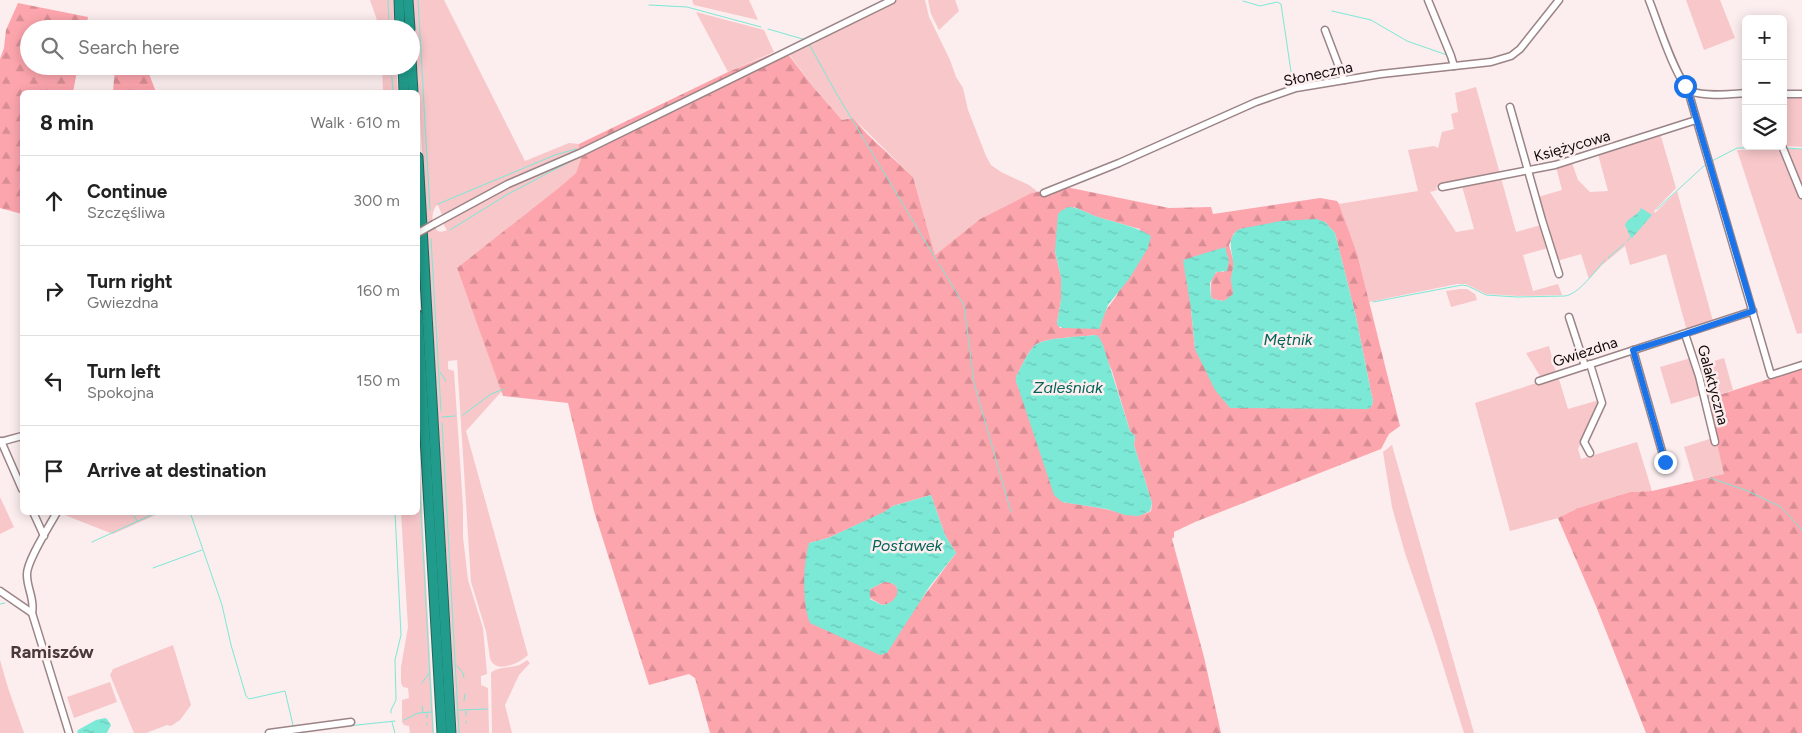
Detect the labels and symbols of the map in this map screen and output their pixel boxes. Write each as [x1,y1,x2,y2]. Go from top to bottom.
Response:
street label: Słoneczna [1282,58,1354,90]
route start [1674,75,1697,98]
street label: Księżycowa [1532,126,1612,166]
water label: Mętnik [1264,330,1314,349]
street label: Gwiezdna [1550,333,1620,371]
street label: Galaktyczna [1694,343,1732,427]
water label: Zaleśniak [1033,378,1104,397]
route end [1654,451,1677,474]
water label: Postawek [872,536,943,555]
district label: Ramiszów [10,641,94,663]

